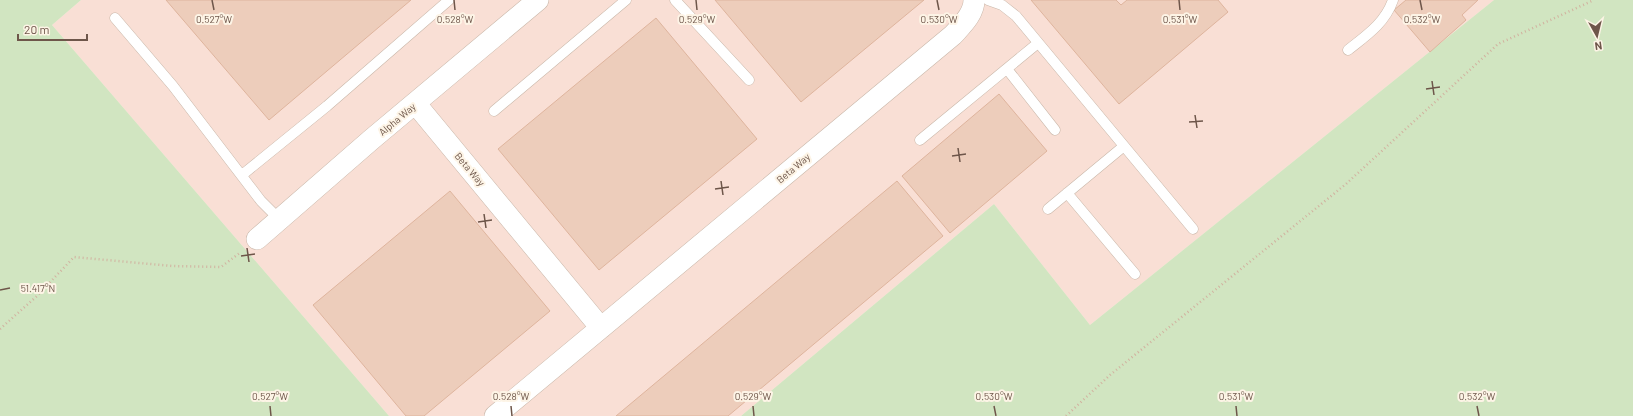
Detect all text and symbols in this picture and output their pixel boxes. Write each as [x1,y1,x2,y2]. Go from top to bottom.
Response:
text: 0.527°W [196,13,232,25]
text: 0.528°W [437,13,474,25]
text: 0.529°W [679,13,716,25]
text: 0.530°W [921,13,958,25]
text: 0.531°W [1163,13,1198,25]
text: 0.532°W [1404,13,1441,25]
scale bar [18,16,87,42]
north arrow [1577,16,1617,56]
text: 20 m [24,22,50,36]
text: N [1594,39,1603,53]
street label: Alpha Way [376,100,418,138]
street label: Beta Way [452,150,488,189]
street label: Beta Way [774,150,813,186]
text: 51.417°N [21,282,55,294]
text: 0.527°W [252,390,288,402]
text: 0.528°W [493,390,530,402]
text: 0.529°W [735,390,772,402]
text: 0.530°W [976,390,1013,402]
text: 0.531°W [1219,390,1254,402]
text: 0.532°W [1459,390,1496,402]

